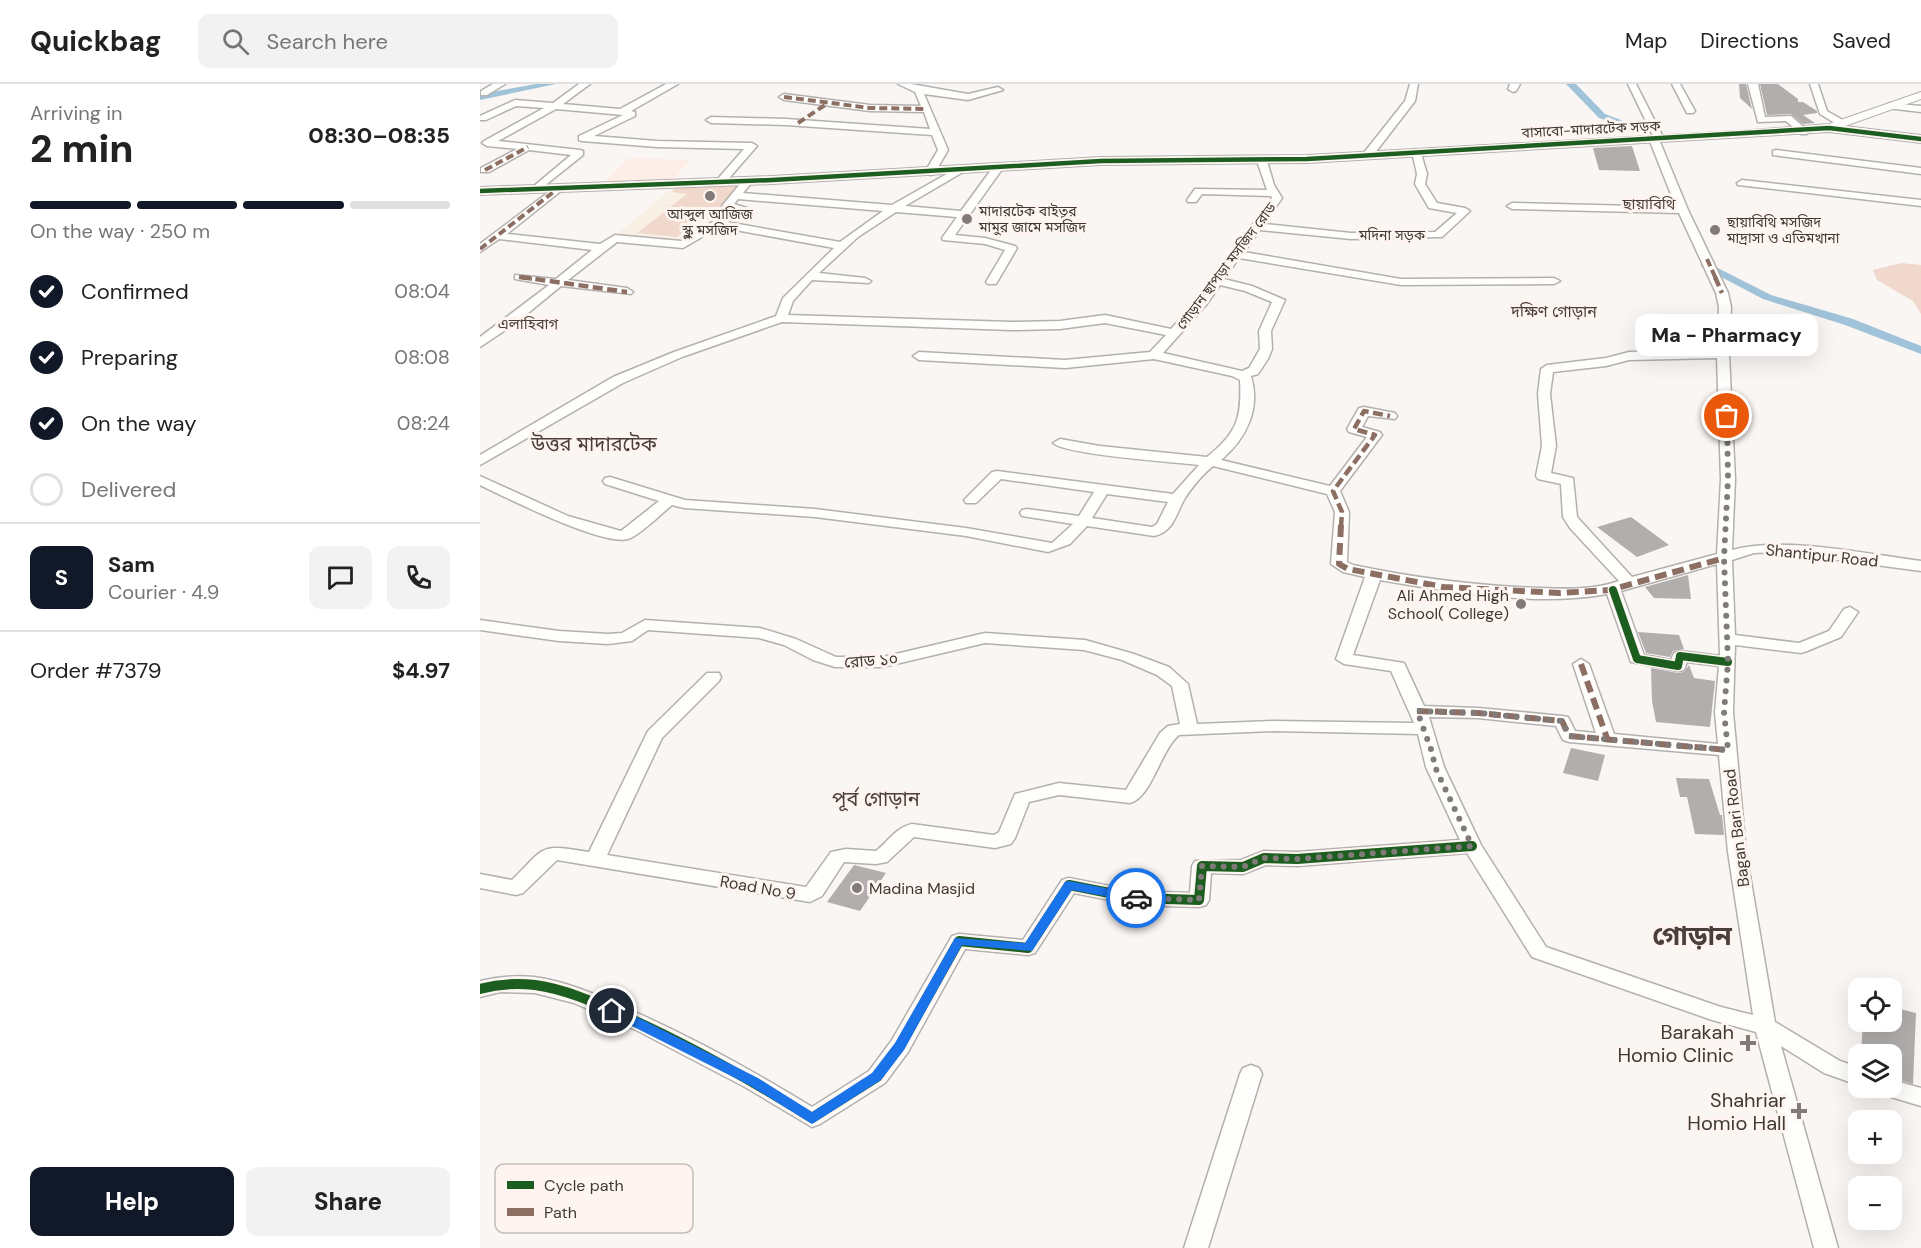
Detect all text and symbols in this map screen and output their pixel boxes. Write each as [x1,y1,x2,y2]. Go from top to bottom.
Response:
search box [198,14,618,68]
text: Quickbag [30,23,162,60]
icon: search [219,25,252,58]
text: Search here [267,27,388,56]
text: Map [1625,27,1667,55]
text: Directions [1700,27,1799,55]
text: Saved [1832,27,1891,55]
text: Arriving in [30,100,122,126]
street label: বাসাবো-মাদারটেক সড়ক [1520,116,1662,142]
text: 08:30–08:35 [308,121,450,150]
text: 2 min [30,123,134,174]
marker: আব্দুল আজিজ স্কুল মসজিদ [703,189,717,203]
district label: ছায়াবিথি [1621,194,1676,214]
street label: গোড়ান ছাপড়া মসজিদ রোড [1172,198,1280,333]
place label: মাদারটেক বাইতুর মামুর জামে মসজিদ [978,202,1086,236]
place label: আব্দুল আজিজ স্কুল মসজিদ [666,205,754,239]
marker: মাদারটেক বাইতুর মামুর জামে মসজিদ [960,212,974,226]
place label: ছায়াবিথি মসজিদ মাদ্রাসা ও এতিমখানা [1726,213,1840,247]
text: On the way · 250 m [30,218,210,244]
marker: ছায়াবিথি মসজিদ মাদ্রাসা ও এতিমখানা [1708,223,1722,237]
street label: মদিনা সড়ক [1358,226,1426,244]
icon: check [30,275,63,308]
text: Confirmed [81,277,189,306]
text: 08:04 [394,278,450,304]
district label: দক্ষিণ গোড়ান [1510,301,1597,322]
district label: এলাহিবাগ [498,314,559,334]
callout: Ma - Pharmacy [1636,314,1818,356]
text: Ma - Pharmacy [1651,322,1802,348]
icon: check [30,341,63,374]
text: Preparing [81,343,178,372]
text: 08:08 [394,344,450,370]
pin [1701,390,1752,441]
icon: bag [1710,399,1743,432]
icon: check [30,407,63,440]
text: On the way [81,409,196,438]
text: 08:24 [397,410,450,436]
district label: উত্তর মাদারটেক [530,431,658,457]
text: Delivered [81,475,176,504]
street label: Shantipur Road [1765,539,1879,572]
button: chat [309,546,372,609]
button: phone [387,546,450,609]
text: Sam [108,550,155,579]
text: S [55,563,68,592]
text: Courier · 4.9 [108,579,219,605]
place label: Ali Ahmed High School( College) [1388,585,1509,624]
marker: Ali Ahmed High School( College) [1514,597,1528,611]
street label: রোড ১০ [843,648,899,673]
text: Order #7379 [30,656,162,685]
text: $4.97 [392,656,450,685]
street label: Bagan Bari Road [1719,768,1754,888]
district label: পূর্ব গোড়ান [832,786,921,812]
courier [1106,868,1166,928]
street label: Road No 9 [718,871,797,904]
place label: Madina Masjid [869,878,975,899]
marker: Madina Masjid [850,881,864,895]
icon: car [1120,882,1153,915]
district label: গোড়ান [1652,918,1733,953]
map controls [1848,978,1902,1230]
button: locate [1848,978,1902,1032]
pin [586,985,637,1036]
icon: home [595,994,628,1027]
place label: Barakah Homio Clinic [1617,1019,1734,1068]
marker: Barakah Homio Clinic [1739,1034,1757,1052]
button: layers [1848,1044,1902,1098]
place label: Shahriar Homio Hall [1687,1087,1786,1136]
marker: Shahriar Homio Hall [1790,1102,1808,1120]
button: + [1848,1110,1902,1164]
legend [495,1164,693,1233]
button: Help [30,1167,234,1236]
button: Share [246,1167,450,1236]
text: Cycle path [544,1175,624,1196]
button: − [1848,1176,1902,1230]
text: Path [544,1202,577,1223]

